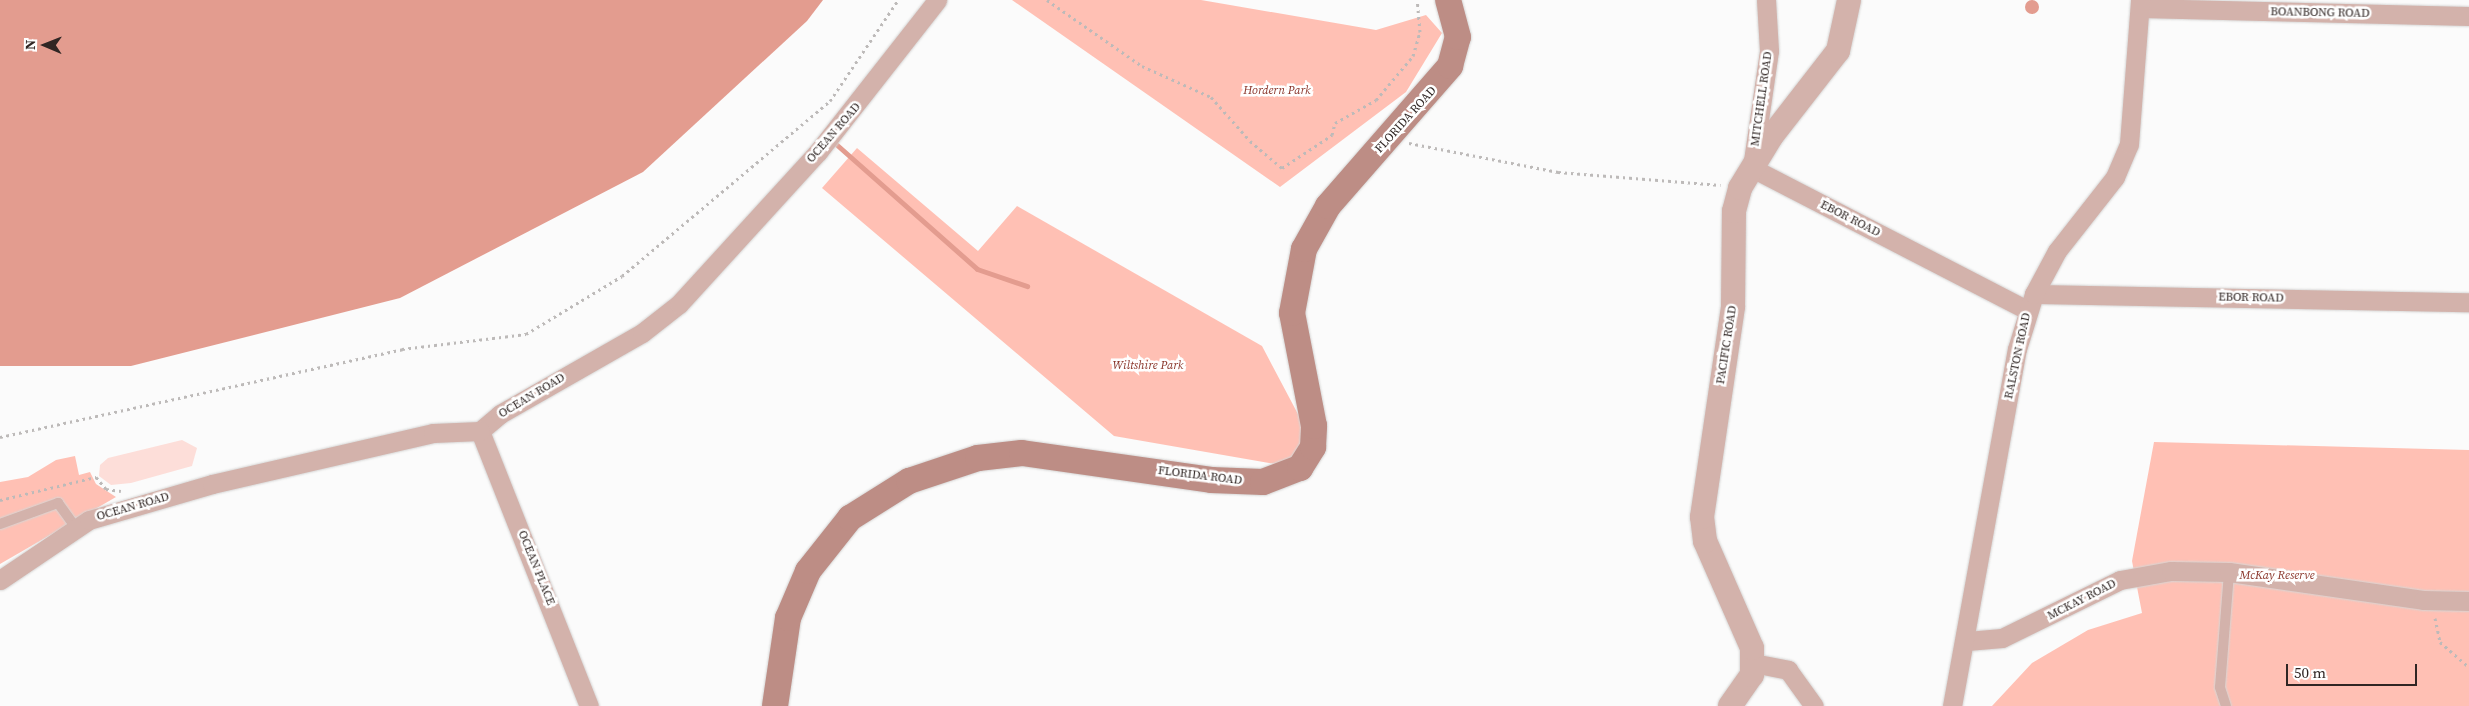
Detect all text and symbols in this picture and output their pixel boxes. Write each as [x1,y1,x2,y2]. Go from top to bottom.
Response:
street label: BOANBONG ROAD [2270,5,2370,21]
north arrow [20,20,70,70]
text: N [20,39,40,50]
street label: MITCHELL ROAD [1748,51,1776,147]
park label: Hordern Park [1243,84,1311,98]
street label: FLORIDA ROAD [1372,84,1440,156]
street label: OCEAN ROAD [804,100,864,166]
street label: EBOR ROAD [1818,198,1882,240]
street label: EBOR ROAD [2218,290,2284,306]
street label: PACIFIC ROAD [1714,305,1740,385]
street label: RALSTON ROAD [2002,312,2034,400]
park label: Wiltshire Park [1113,359,1183,373]
street label: OCEAN ROAD [496,371,568,421]
street label: FLORIDA ROAD [1157,464,1243,488]
street label: OCEAN ROAD [95,490,171,524]
street label: OCEAN PLACE [514,529,558,607]
park label: McKay Reserve [2239,569,2315,583]
street label: MCKAY ROAD [2045,576,2119,624]
scale bar [2289,654,2420,686]
text: 50 m [2294,662,2326,683]

